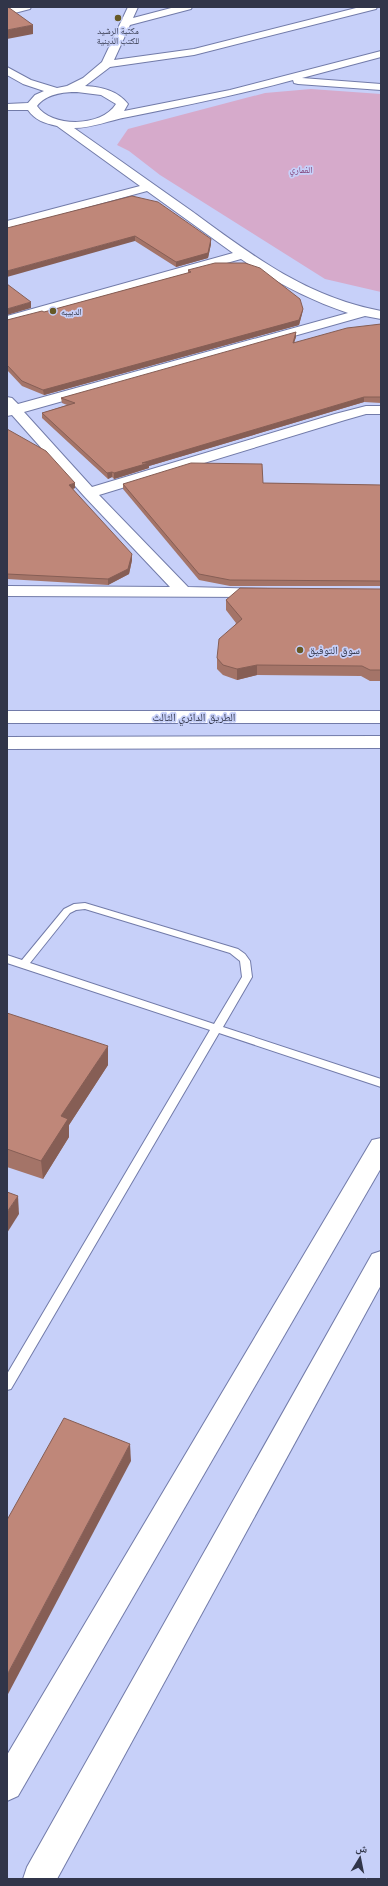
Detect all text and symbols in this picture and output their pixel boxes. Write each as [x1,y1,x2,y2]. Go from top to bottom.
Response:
marker: مكتبة الرشيد للكتب الدينية [113,13,123,23]
place label: مكتبة الرشيد للكتب الدينية [97,25,139,46]
park label: الغماري [290,164,312,177]
marker: الدبيبه [48,306,58,316]
place label: الدبيبه [61,306,82,317]
place label: سوق التوفيق [308,643,360,657]
marker: سوق التوفيق [295,645,305,655]
street label: الطريق الدائري الثالث [153,710,235,726]
north arrow [340,1838,380,1878]
text: ش [355,1840,369,1857]

